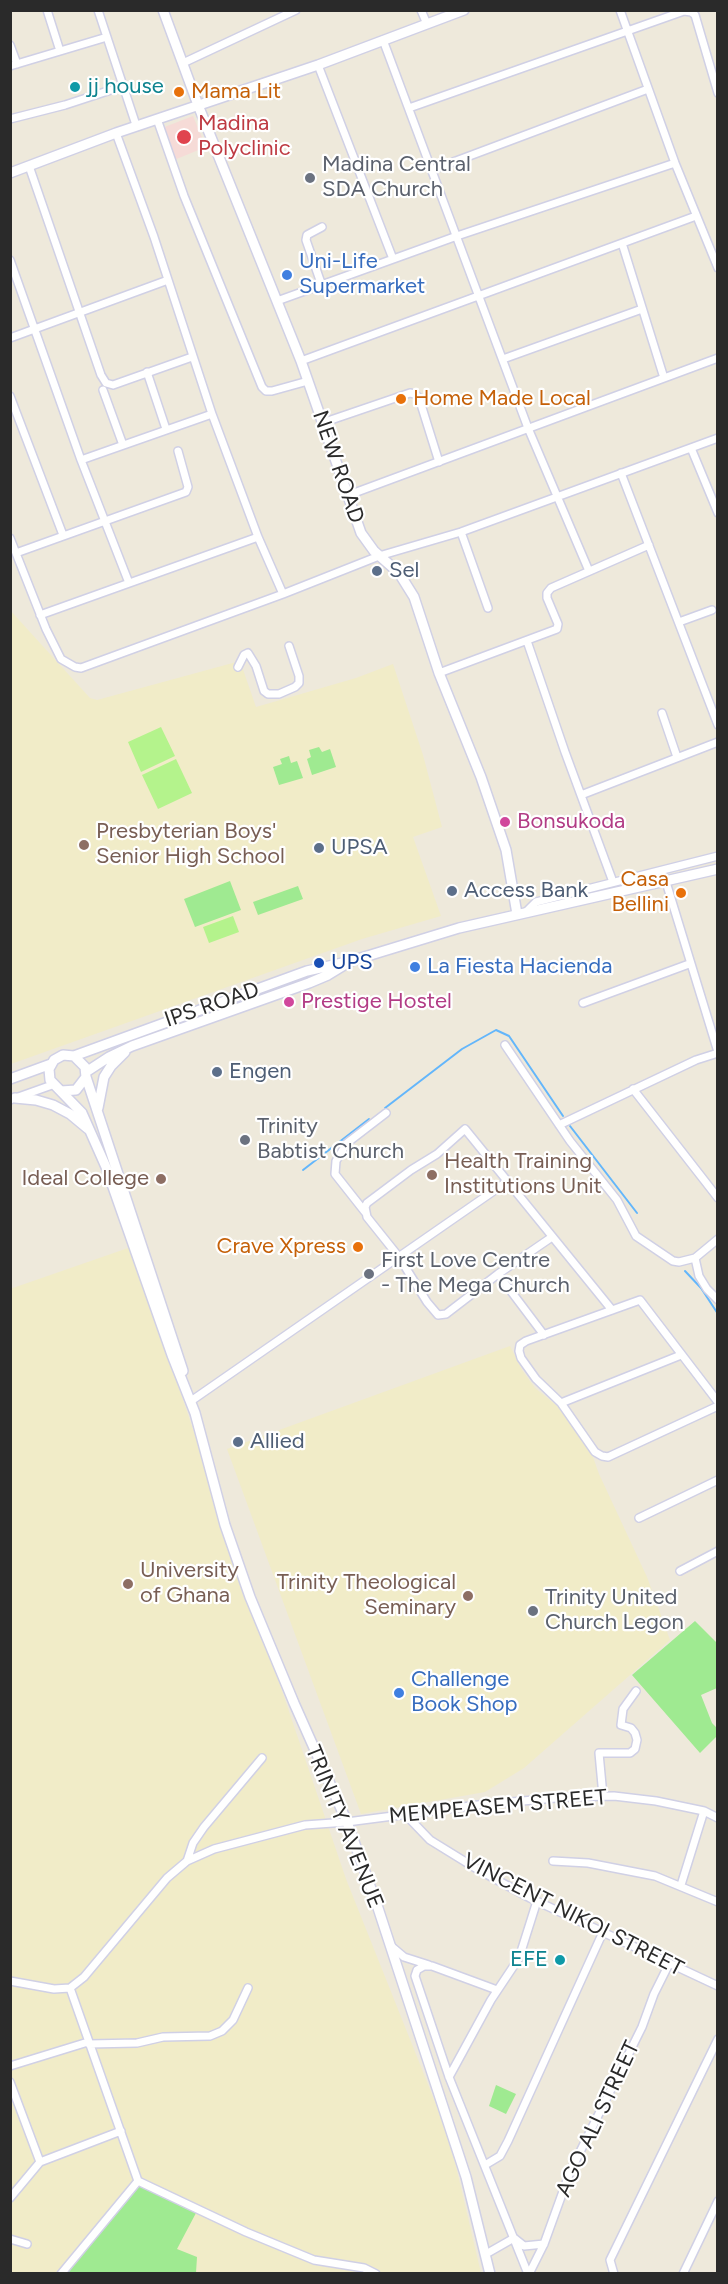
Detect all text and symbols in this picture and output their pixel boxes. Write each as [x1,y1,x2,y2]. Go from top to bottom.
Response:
place label: jj house [87,74,164,100]
place label: Mama Lit [191,79,281,105]
marker: jj house [68,80,82,94]
marker: Mama Lit [172,85,186,99]
place label: Madina Polyclinic [198,111,291,162]
marker: Madina Polyclinic [175,128,193,146]
place label: Madina Central SDA Church [322,152,471,204]
marker: Madina Central SDA Church [303,171,317,185]
place label: Uni-Life Supermarket [299,249,425,300]
marker: Uni-Life Supermarket [280,268,294,282]
place label: Home Made Local [413,386,591,412]
marker: Home Made Local [394,392,408,406]
street label: NEW ROAD [306,407,370,527]
place label: Sel [389,558,419,584]
marker: Sel [370,564,384,578]
place label: Bonsukoda [517,809,625,835]
marker: Bonsukoda [498,815,512,829]
place label: Presbyterian Boys' Senior High School [96,819,285,870]
place label: UPSA [331,835,388,861]
marker: Presbyterian Boys' Senior High School [77,838,91,852]
marker: UPSA [312,841,326,855]
place label: Casa Bellini [611,867,669,918]
place label: Access Bank [464,878,588,904]
marker: Access Bank [445,884,459,898]
marker: Casa Bellini [674,886,688,900]
place label: UPS [331,950,373,976]
place label: La Fiesta Hacienda [427,954,612,980]
marker: UPS [312,956,326,970]
marker: La Fiesta Hacienda [408,960,422,974]
street label: IPS ROAD [161,976,263,1034]
place label: Prestige Hostel [301,989,452,1015]
marker: Prestige Hostel [282,995,296,1009]
place label: Engen [229,1059,292,1085]
marker: Engen [210,1065,224,1079]
place label: Trinity Babtist Church [257,1114,404,1166]
marker: Trinity Babtist Church [238,1133,252,1147]
place label: Health Training Institutions Unit [444,1149,602,1200]
place label: Ideal College [21,1166,149,1192]
marker: Health Training Institutions Unit [425,1168,439,1182]
marker: Ideal College [154,1172,168,1186]
place label: Crave Xpress [217,1234,346,1260]
marker: Crave Xpress [351,1240,365,1254]
place label: First Love Centre - The Mega Church [381,1248,570,1300]
marker: First Love Centre - The Mega Church [362,1267,376,1281]
place label: Allied [250,1429,305,1455]
marker: Allied [231,1435,245,1449]
place label: University of Ghana [140,1558,239,1610]
place label: Trinity Theological Seminary [277,1570,456,1622]
marker: University of Ghana [121,1577,135,1591]
place label: Trinity United Church Legon [545,1585,684,1636]
marker: Trinity Theological Seminary [461,1589,475,1603]
marker: Trinity United Church Legon [526,1604,540,1618]
place label: Challenge Book Shop [411,1667,518,1718]
marker: Challenge Book Shop [392,1686,406,1700]
street label: TRINITY AVENUE [299,1742,389,1912]
street label: MEMPEASEM STREET [388,1784,608,1830]
street label: VINCENT NIKOI STREET [458,1848,688,1982]
place label: EFE [510,1947,548,1973]
marker: EFE [553,1953,567,1967]
street label: AGO ALI STREET [550,2037,646,2201]

